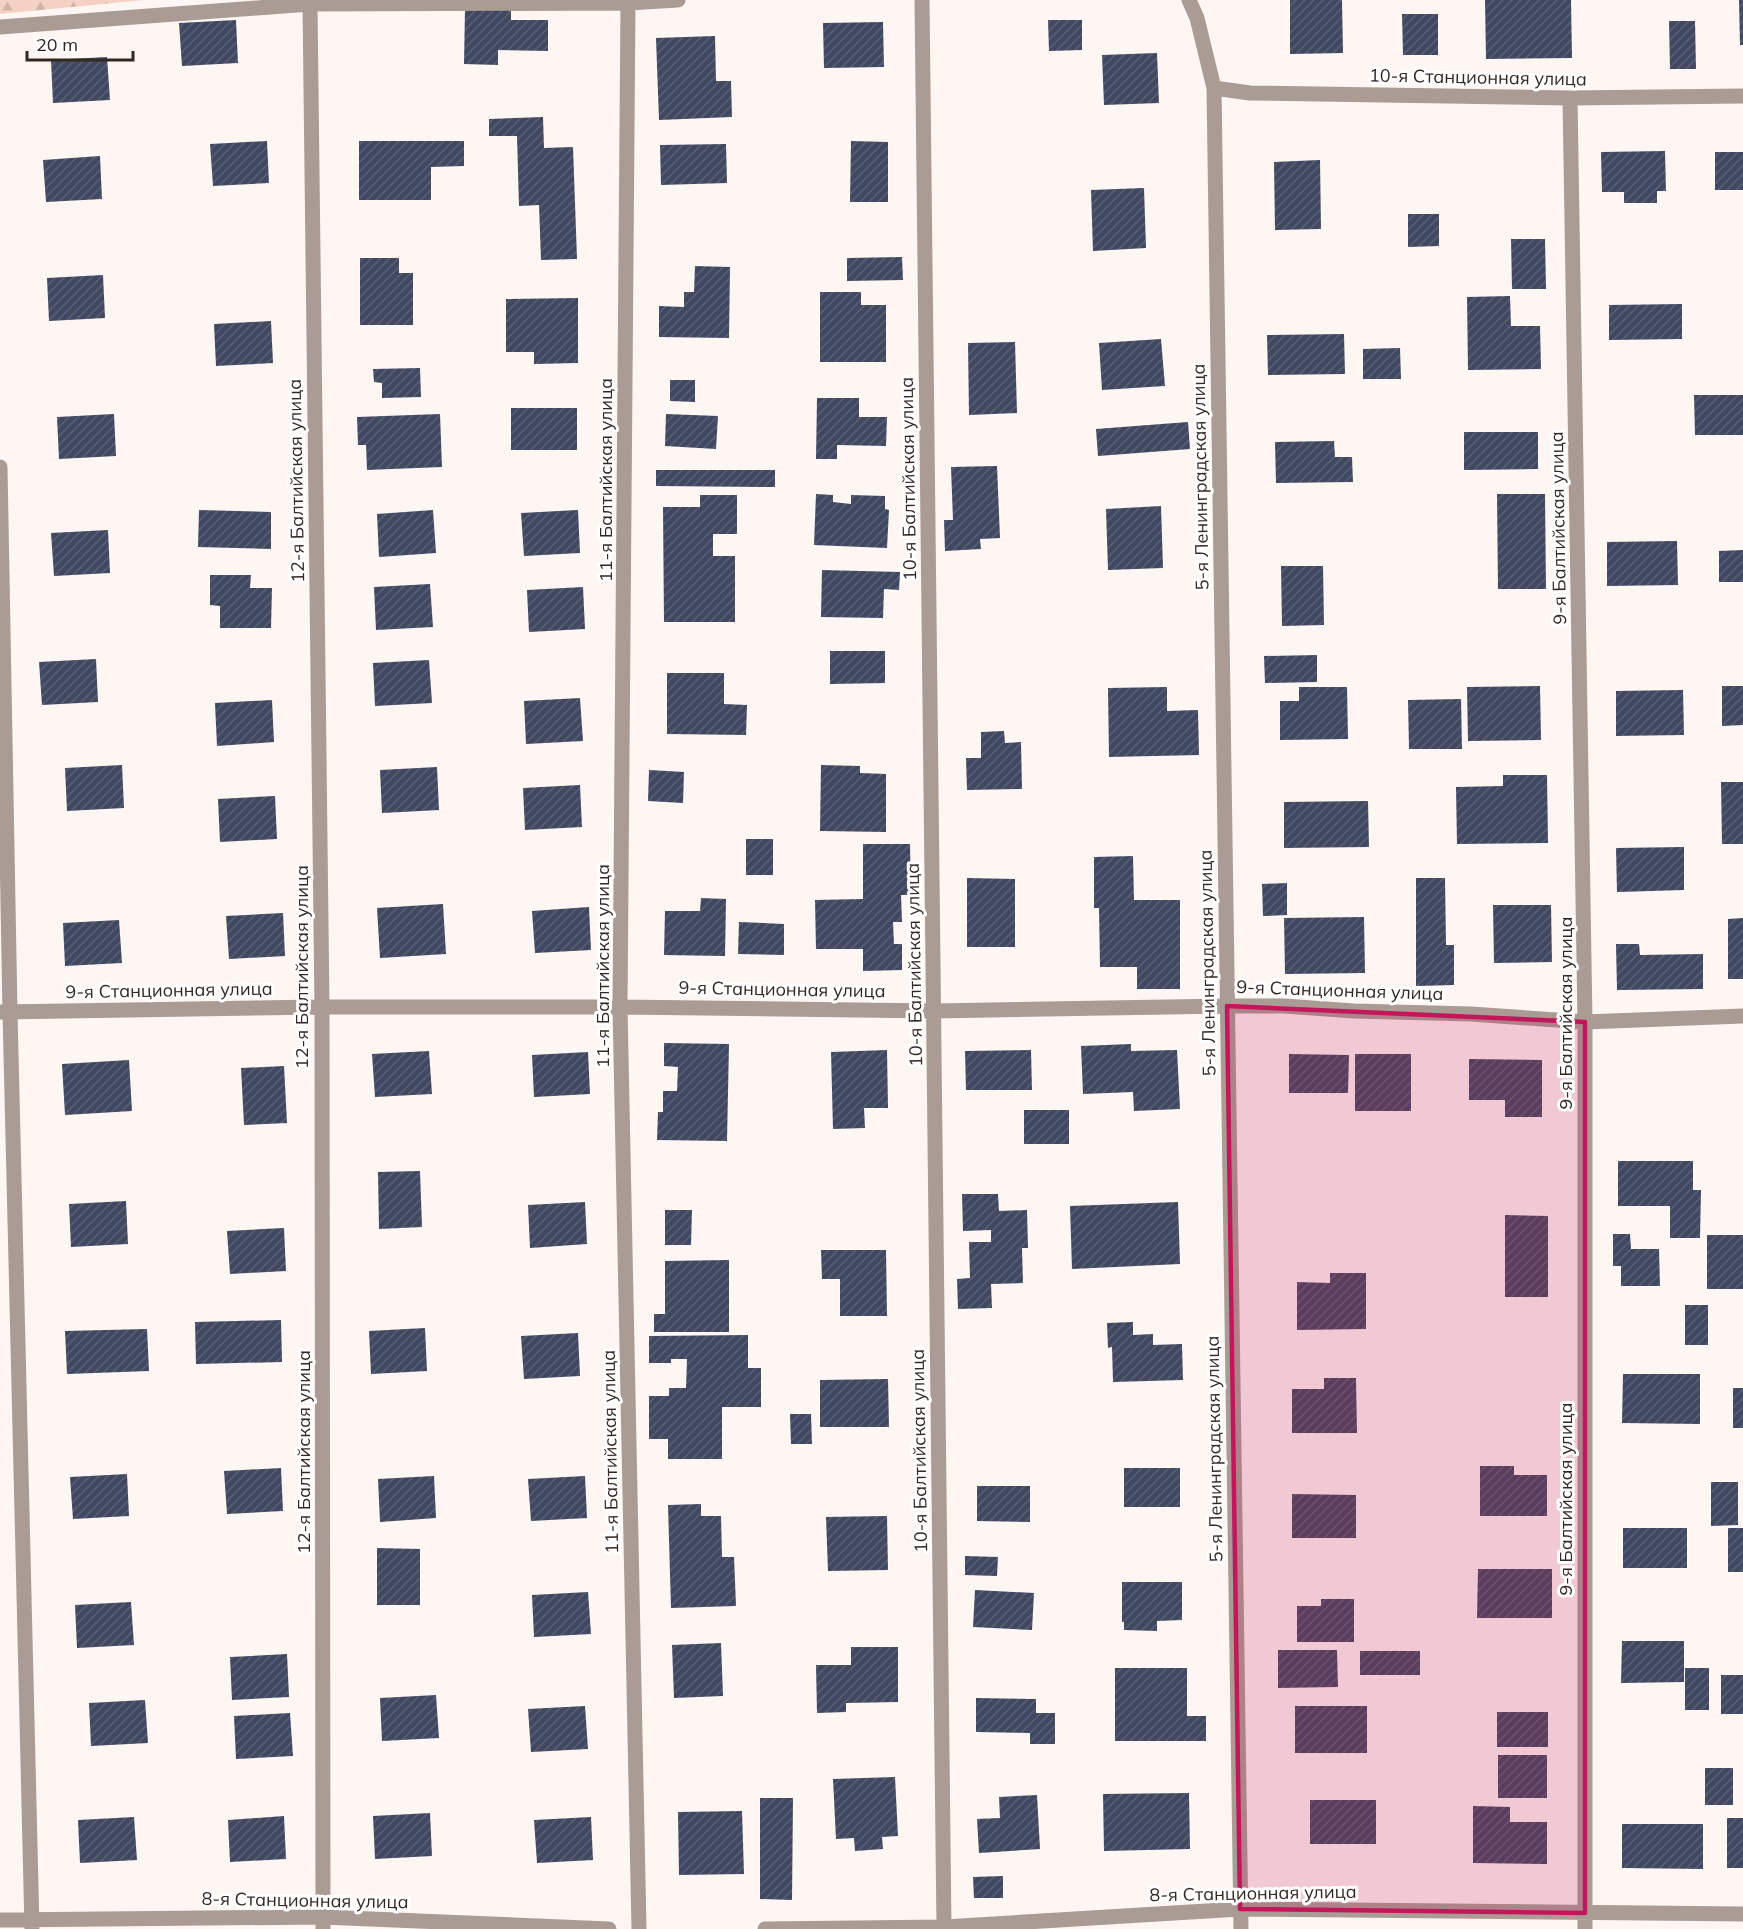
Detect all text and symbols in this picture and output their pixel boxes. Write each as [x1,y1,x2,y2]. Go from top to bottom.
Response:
scale bar [27,24,134,62]
text: 20 m [36,33,78,56]
street label: 10-я Станционная улица [1369,64,1587,90]
street label: 5-я Ленинградская улица [1187,363,1213,591]
street label: 10-я Балтийская улица [895,377,921,581]
street label: 11-я Балтийская улица [594,378,617,582]
street label: 12-я Балтийская улица [283,379,309,583]
street label: 9-я Балтийская улица [1545,431,1571,625]
street label: 5-я Ленинградская улица [1194,849,1220,1077]
street label: 10-я Балтийская улица [901,863,927,1067]
street label: 11-я Балтийская улица [591,864,614,1068]
street label: 12-я Балтийская улица [290,865,313,1069]
street label: 9-я Балтийская улица [1554,916,1577,1110]
street label: 9-я Станционная улица [1236,975,1444,1005]
street label: 9-я Станционная улица [678,976,886,1002]
street label: 9-я Станционная улица [65,977,273,1003]
street label: 5-я Ленинградская улица [1201,1335,1227,1563]
street label: 10-я Балтийская улица [906,1349,932,1553]
street label: 12-я Балтийская улица [292,1350,315,1554]
street label: 11-я Балтийская улица [597,1350,623,1554]
street label: 9-я Балтийская улица [1554,1402,1577,1596]
street label: 8-я Станционная улица [1149,1880,1357,1906]
street label: 8-я Станционная улица [201,1887,409,1913]

